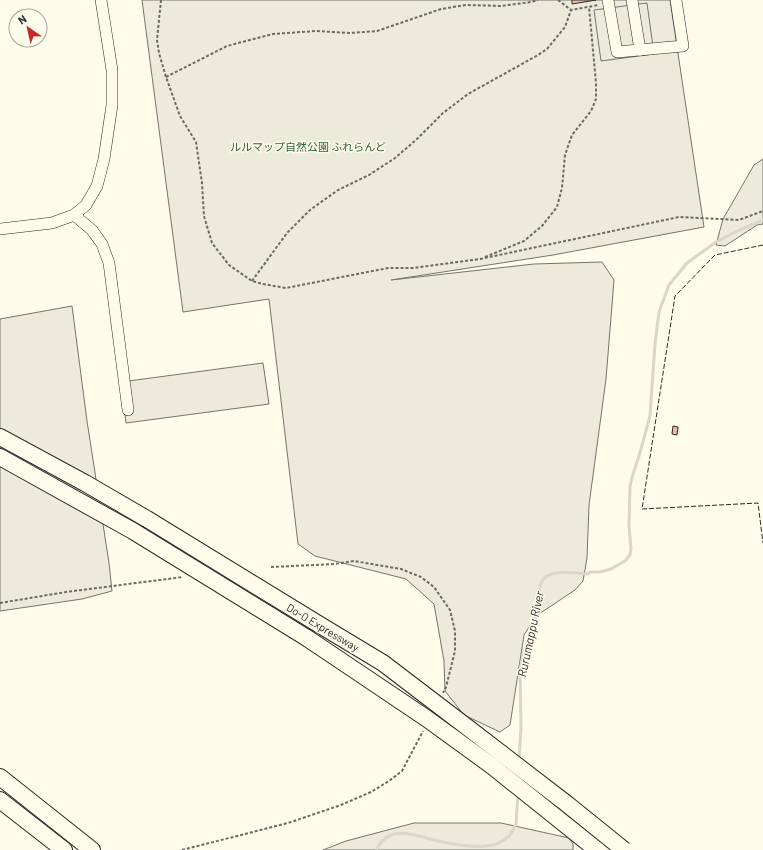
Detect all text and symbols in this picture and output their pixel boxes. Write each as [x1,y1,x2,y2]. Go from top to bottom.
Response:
north arrow [8,8,48,48]
text: N [15,12,29,27]
park label: ルルマップ自然公園 ふれらんど [230,140,386,153]
water label: Rurumappu River [514,589,546,678]
street label: Do-O Expressway [284,600,362,654]

